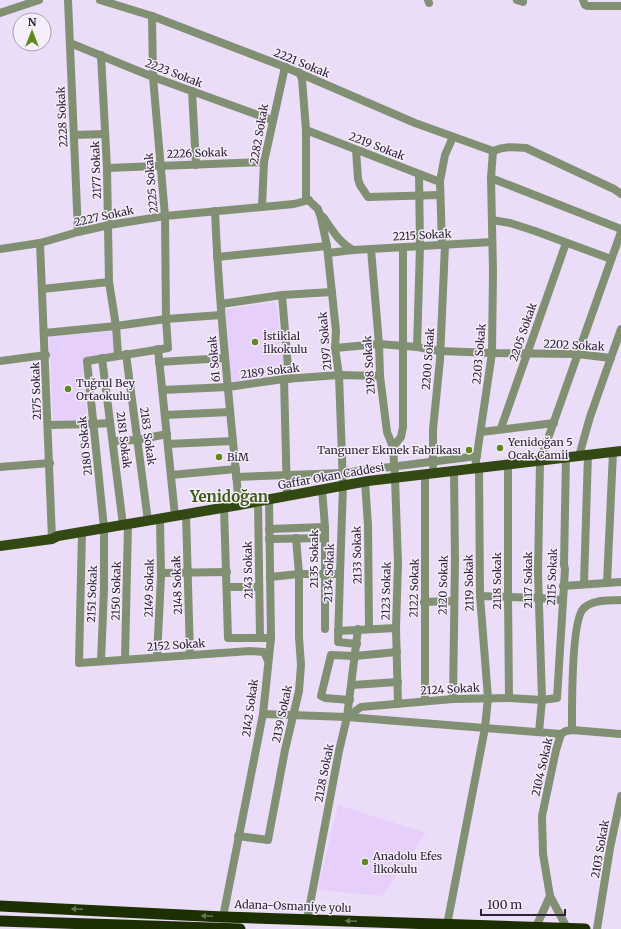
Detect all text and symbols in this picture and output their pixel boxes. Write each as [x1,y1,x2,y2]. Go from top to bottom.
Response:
north arrow [12,12,52,52]
text: N [28,15,37,29]
street label: 2221 Sokak [272,45,332,81]
street label: 2223 Sokak [143,56,205,90]
street label: 2228 Sokak [53,86,71,148]
street label: 2282 Sokak [247,103,271,165]
street label: 2219 Sokak [347,129,407,163]
street label: 2177 Sokak [88,141,104,199]
street label: 2226 Sokak [166,145,228,161]
street label: 2225 Sokak [141,152,161,214]
street label: 2227 Sokak [73,203,135,229]
street label: 2215 Sokak [392,226,452,244]
street label: 2205 Sokak [506,301,540,363]
street label: 2197 Sokak [315,311,335,371]
street label: 2203 Sokak [469,323,489,385]
street label: 2200 Sokak [419,327,437,391]
place label: İstiklal İlkokulu [263,329,308,356]
street label: 61 Sokak [205,335,223,383]
street label: 2198 Sokak [360,335,378,395]
street label: 2202 Sokak [543,336,605,354]
marker: İstiklal İlkokulu [250,337,260,347]
street label: 2189 Sokak [240,360,300,382]
street label: 2175 Sokak [28,362,44,420]
place label: Tuğrul Bey Ortaokulu [76,376,135,403]
marker: Tuğrul Bey Ortaokulu [63,384,73,394]
street label: 2183 Sokak [137,406,159,466]
street label: 2181 Sokak [114,411,134,469]
street label: 2180 Sokak [75,416,95,476]
place label: Yenidoğan 5 Ocak Camii [507,435,573,462]
place label: Tanguner Ekmek Fabrikası [317,443,461,457]
marker: Yenidoğan 5 Ocak Camii [495,443,505,453]
marker: Tanguner Ekmek Fabrikası [464,445,474,455]
place label: BiM [227,450,249,464]
marker: BiM [214,452,224,462]
street label: Gaffar Okan Caddesi [277,460,386,492]
district label: Yenidoğan [189,487,268,506]
street label: 2133 Sokak [349,526,365,584]
street label: 2135 Sokak [307,530,321,588]
street label: 2143 Sokak [240,541,256,599]
street label: 2134 Sokak [321,543,337,603]
street label: 2115 Sokak [544,548,560,606]
street label: 2118 Sokak [490,552,504,610]
street label: 2117 Sokak [521,552,535,608]
street label: 2119 Sokak [462,554,476,612]
street label: 2148 Sokak [169,555,185,615]
street label: 2120 Sokak [435,555,451,615]
street label: 2122 Sokak [406,558,422,618]
street label: 2149 Sokak [141,559,157,617]
street label: 2150 Sokak [108,561,124,621]
street label: 2123 Sokak [378,561,394,621]
street label: 2151 Sokak [84,565,100,623]
street label: 2152 Sokak [146,636,206,654]
street label: 2142 Sokak [239,678,261,738]
street label: 2124 Sokak [420,680,480,698]
street label: 2139 Sokak [269,684,295,744]
street label: 2104 Sokak [528,736,556,798]
street label: 2128 Sokak [311,743,337,803]
street label: 2103 Sokak [588,819,612,879]
place label: Anadolu Efes İlkokulu [372,849,442,876]
marker: Anadolu Efes İlkokulu [360,857,370,867]
scale bar [481,891,565,917]
street label: Adana-Osmaniye yolu [233,897,352,915]
text: 100 m [487,897,522,912]
one-way arrow [71,906,83,913]
one-way arrow [200,913,213,919]
one-way arrow [345,918,357,925]

